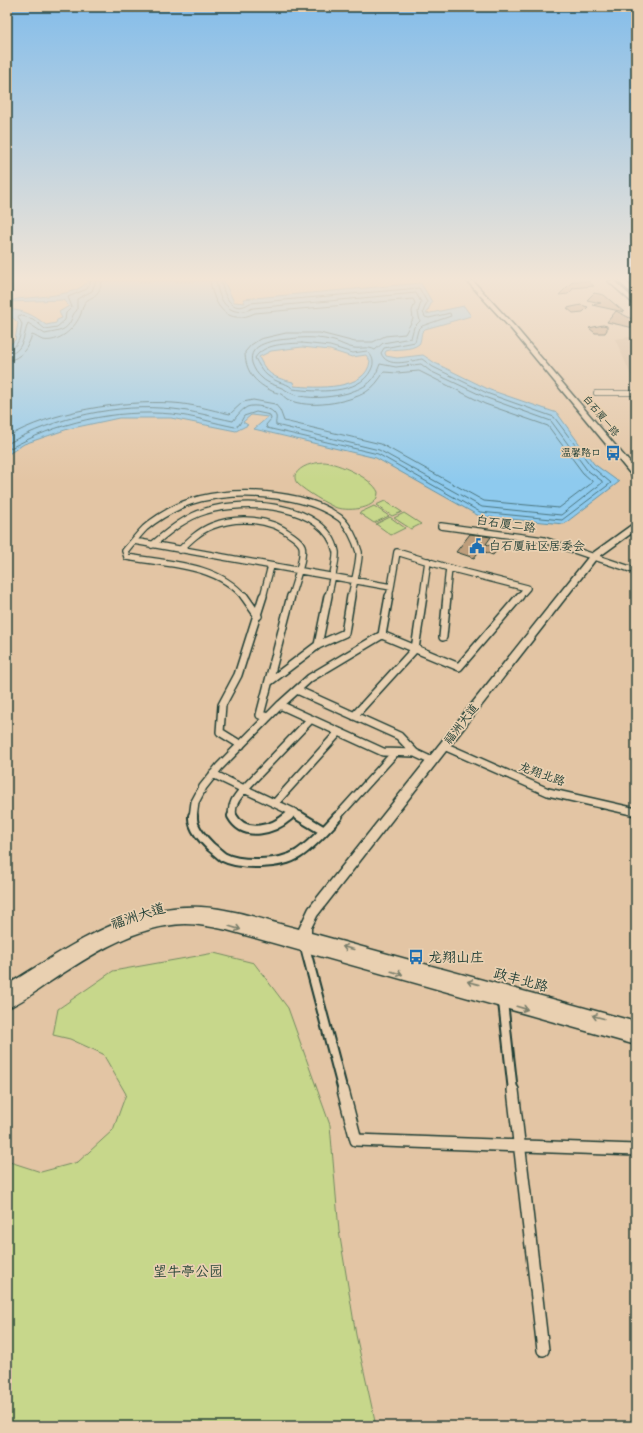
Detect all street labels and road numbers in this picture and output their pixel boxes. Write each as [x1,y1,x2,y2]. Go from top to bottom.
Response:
street label: 白石厦一路 [580,393,622,439]
street label: 白石厦二路 [475,513,537,535]
street label: 福洲大道 [441,701,481,747]
street label: 龙翔北路 [517,759,567,789]
street label: 福洲大道 [109,899,167,933]
street label: 政丰北路 [492,965,550,995]

